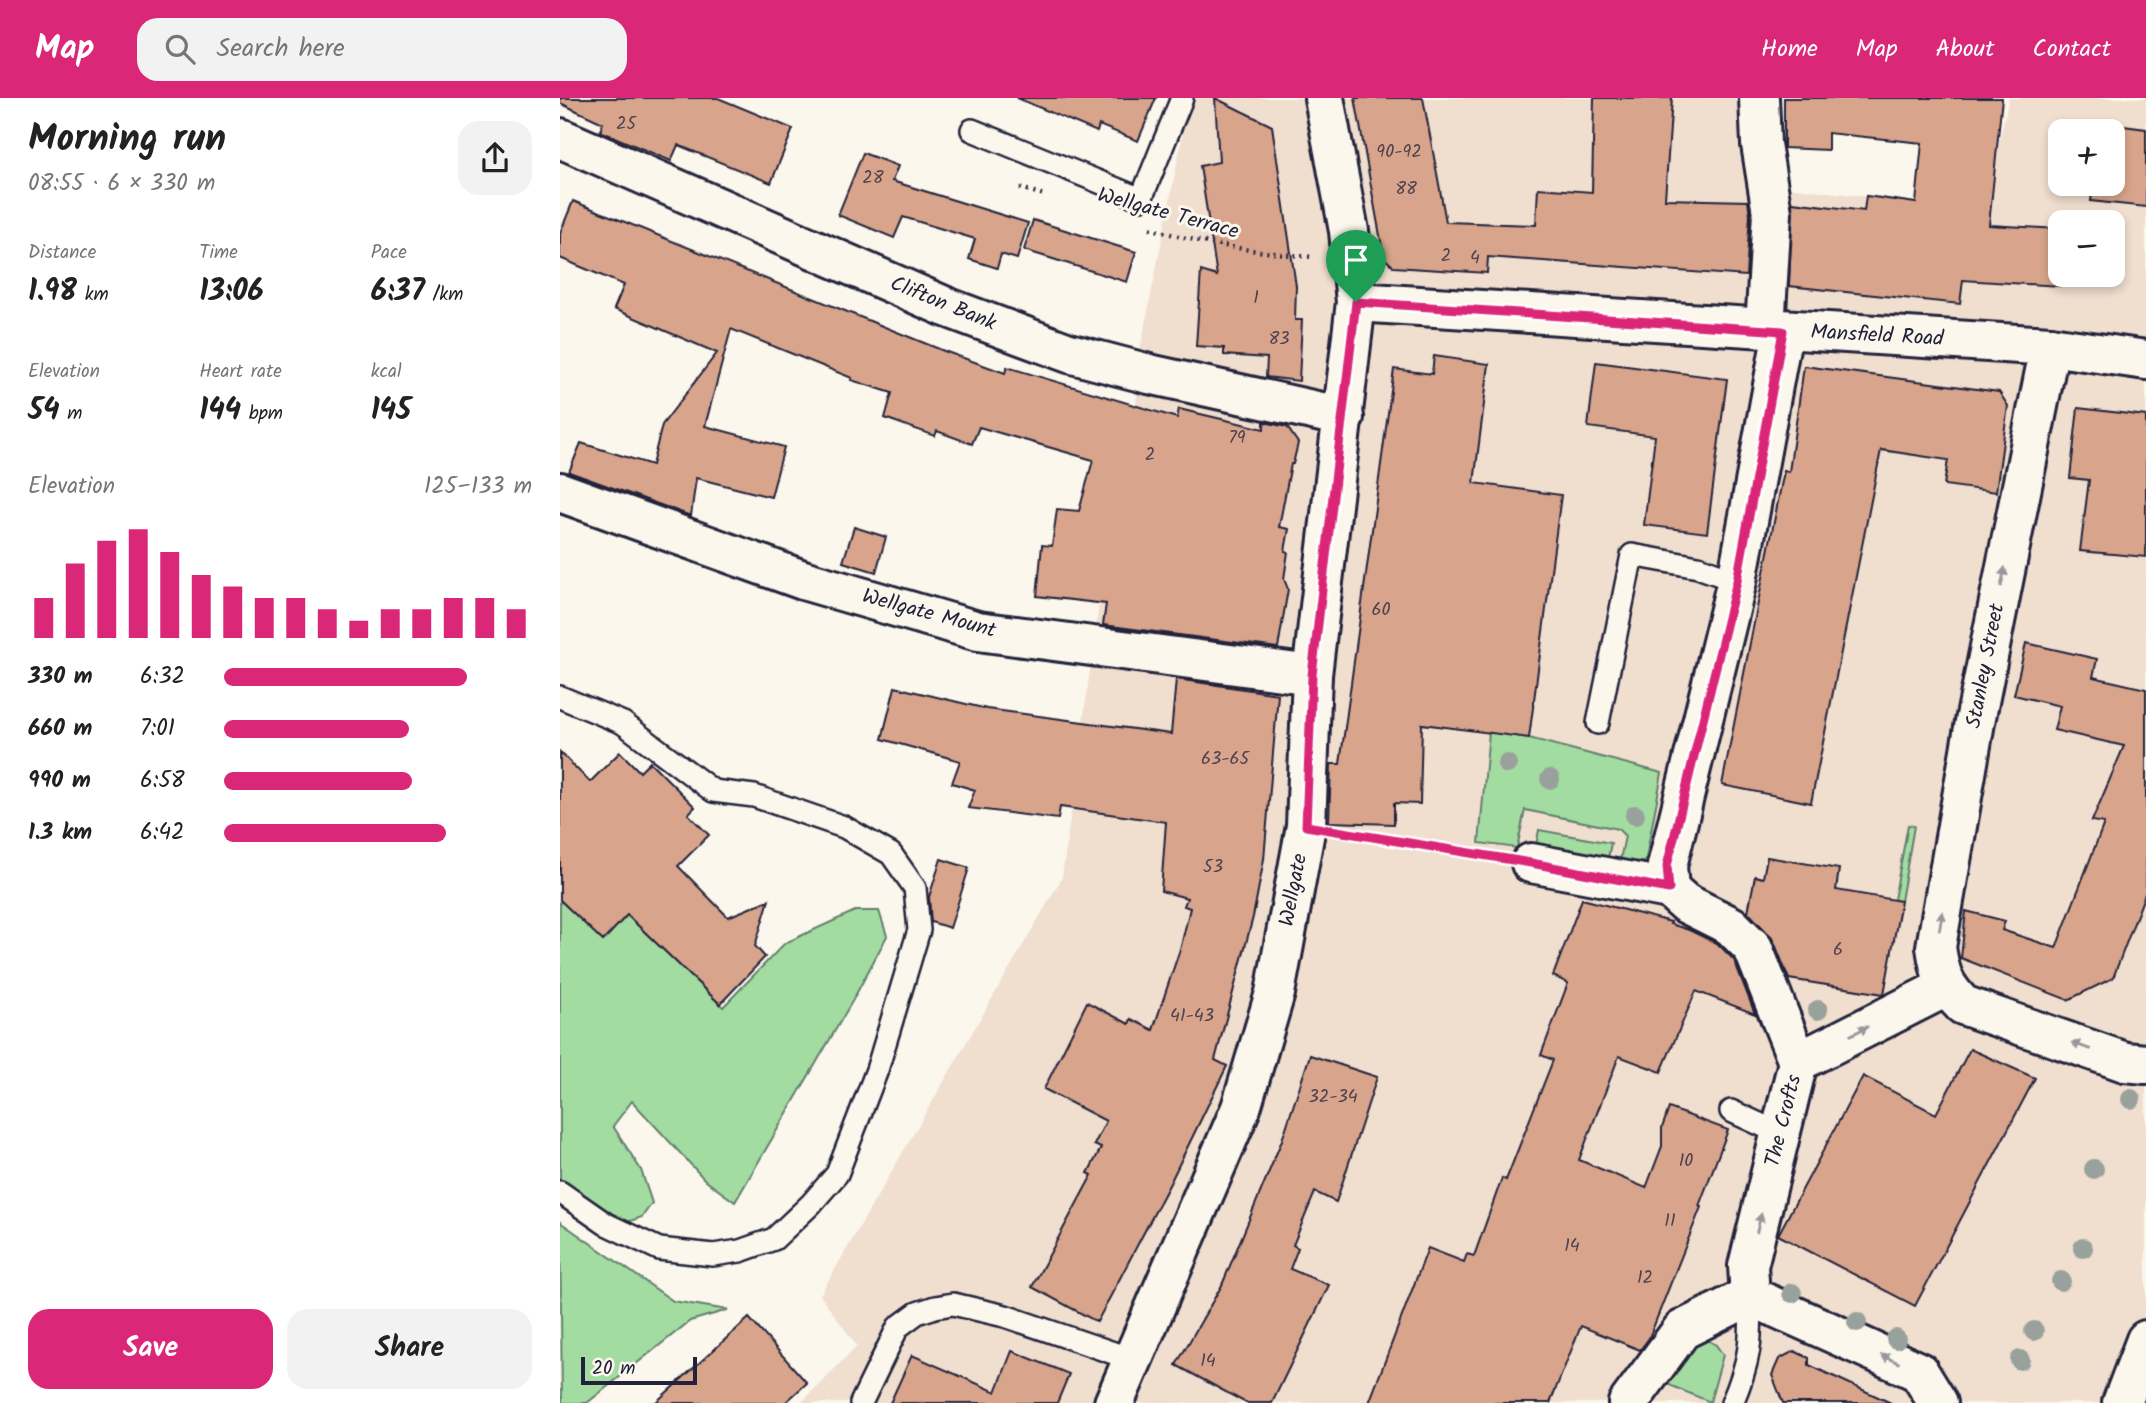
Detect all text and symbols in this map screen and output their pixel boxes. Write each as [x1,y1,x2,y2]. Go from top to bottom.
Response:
search box [137,18,627,81]
text: Map [35,23,95,76]
text: Search here [217,28,345,70]
icon: search [161,30,199,68]
text: Home [1761,30,1818,69]
text: Map [1856,30,1898,69]
text: About [1936,30,1994,69]
text: Contact [2032,30,2111,69]
text: Morning run [28,110,226,170]
house number: 25 [616,110,637,139]
map controls [2048,119,2125,287]
button: + [2048,119,2125,196]
button: share [458,121,532,195]
house number: 90-92 [1376,138,1422,167]
house number: 28 [862,164,884,193]
text: 08:55 · 6 × 330 m [28,166,215,202]
house number: 88 [1395,175,1417,204]
street label: Wellgate Terrace [1094,179,1243,249]
button: − [2048,210,2125,287]
pin [1326,230,1386,302]
text: Distance [28,238,96,268]
text: Time [199,238,238,268]
text: Pace [371,238,407,268]
icon: arrive [1337,241,1375,279]
house number: 2 [1441,242,1451,271]
house number: 4 [1470,244,1480,273]
text: 1.98 [28,268,77,316]
text: 13:06 [199,268,264,316]
text: 6:37 [371,268,425,316]
street label: Clifton Bank [885,268,1001,340]
text: km [77,280,109,310]
text: /km [425,280,463,310]
house number: 1 [1253,284,1259,313]
street label: Mansfield Road [1810,316,1945,356]
house number: 83 [1268,325,1290,354]
text: Elevation [28,357,100,387]
text: Heart rate [199,357,282,387]
text: kcal [371,357,402,387]
text: 54 [28,387,60,435]
text: 144 [199,387,241,435]
text: 145 [371,387,411,435]
text: m [60,399,82,429]
text: bpm [241,399,283,429]
house number: 79 [1228,424,1246,453]
house number: 2 [1145,441,1155,470]
text: Elevation [28,469,115,505]
text: 125–133 m [424,469,532,505]
one-way arrow [1998,566,2009,588]
street label: Wellgate Mount [858,580,1001,648]
house number: 60 [1371,596,1391,625]
street label: Stanley Street [1958,600,2014,731]
text: 330 m [28,659,93,695]
text: 6:32 [140,659,185,695]
text: 660 m [28,711,92,747]
text: 7:01 [140,711,175,747]
house number: 63-65 [1201,745,1250,774]
text: 990 m [28,763,91,799]
text: 6:58 [140,763,185,799]
text: 1.3 km [28,815,92,851]
text: 6:42 [140,815,184,851]
street label: Wellgate [1271,850,1317,929]
house number: 53 [1203,853,1223,882]
one-way arrow [1936,910,1947,932]
house number: 6 [1833,936,1843,965]
house number: 41-43 [1170,1002,1214,1031]
one-way arrow [1849,1025,1869,1036]
one-way arrow [2070,1040,2091,1051]
street label: The Crofts [1757,1071,1811,1171]
house number: 32-34 [1308,1083,1358,1112]
house number: 10 [1679,1147,1693,1176]
house number: 11 [1664,1207,1676,1236]
one-way arrow [1754,1212,1765,1234]
house number: 14 [1564,1232,1580,1261]
house number: 12 [1637,1264,1653,1293]
button: Save [28,1309,273,1389]
button: Share [287,1309,532,1389]
house number: 14 [1200,1347,1216,1376]
one-way arrow [1880,1353,1900,1365]
scale bar [581,1354,696,1386]
text: 20 m [592,1354,635,1384]

